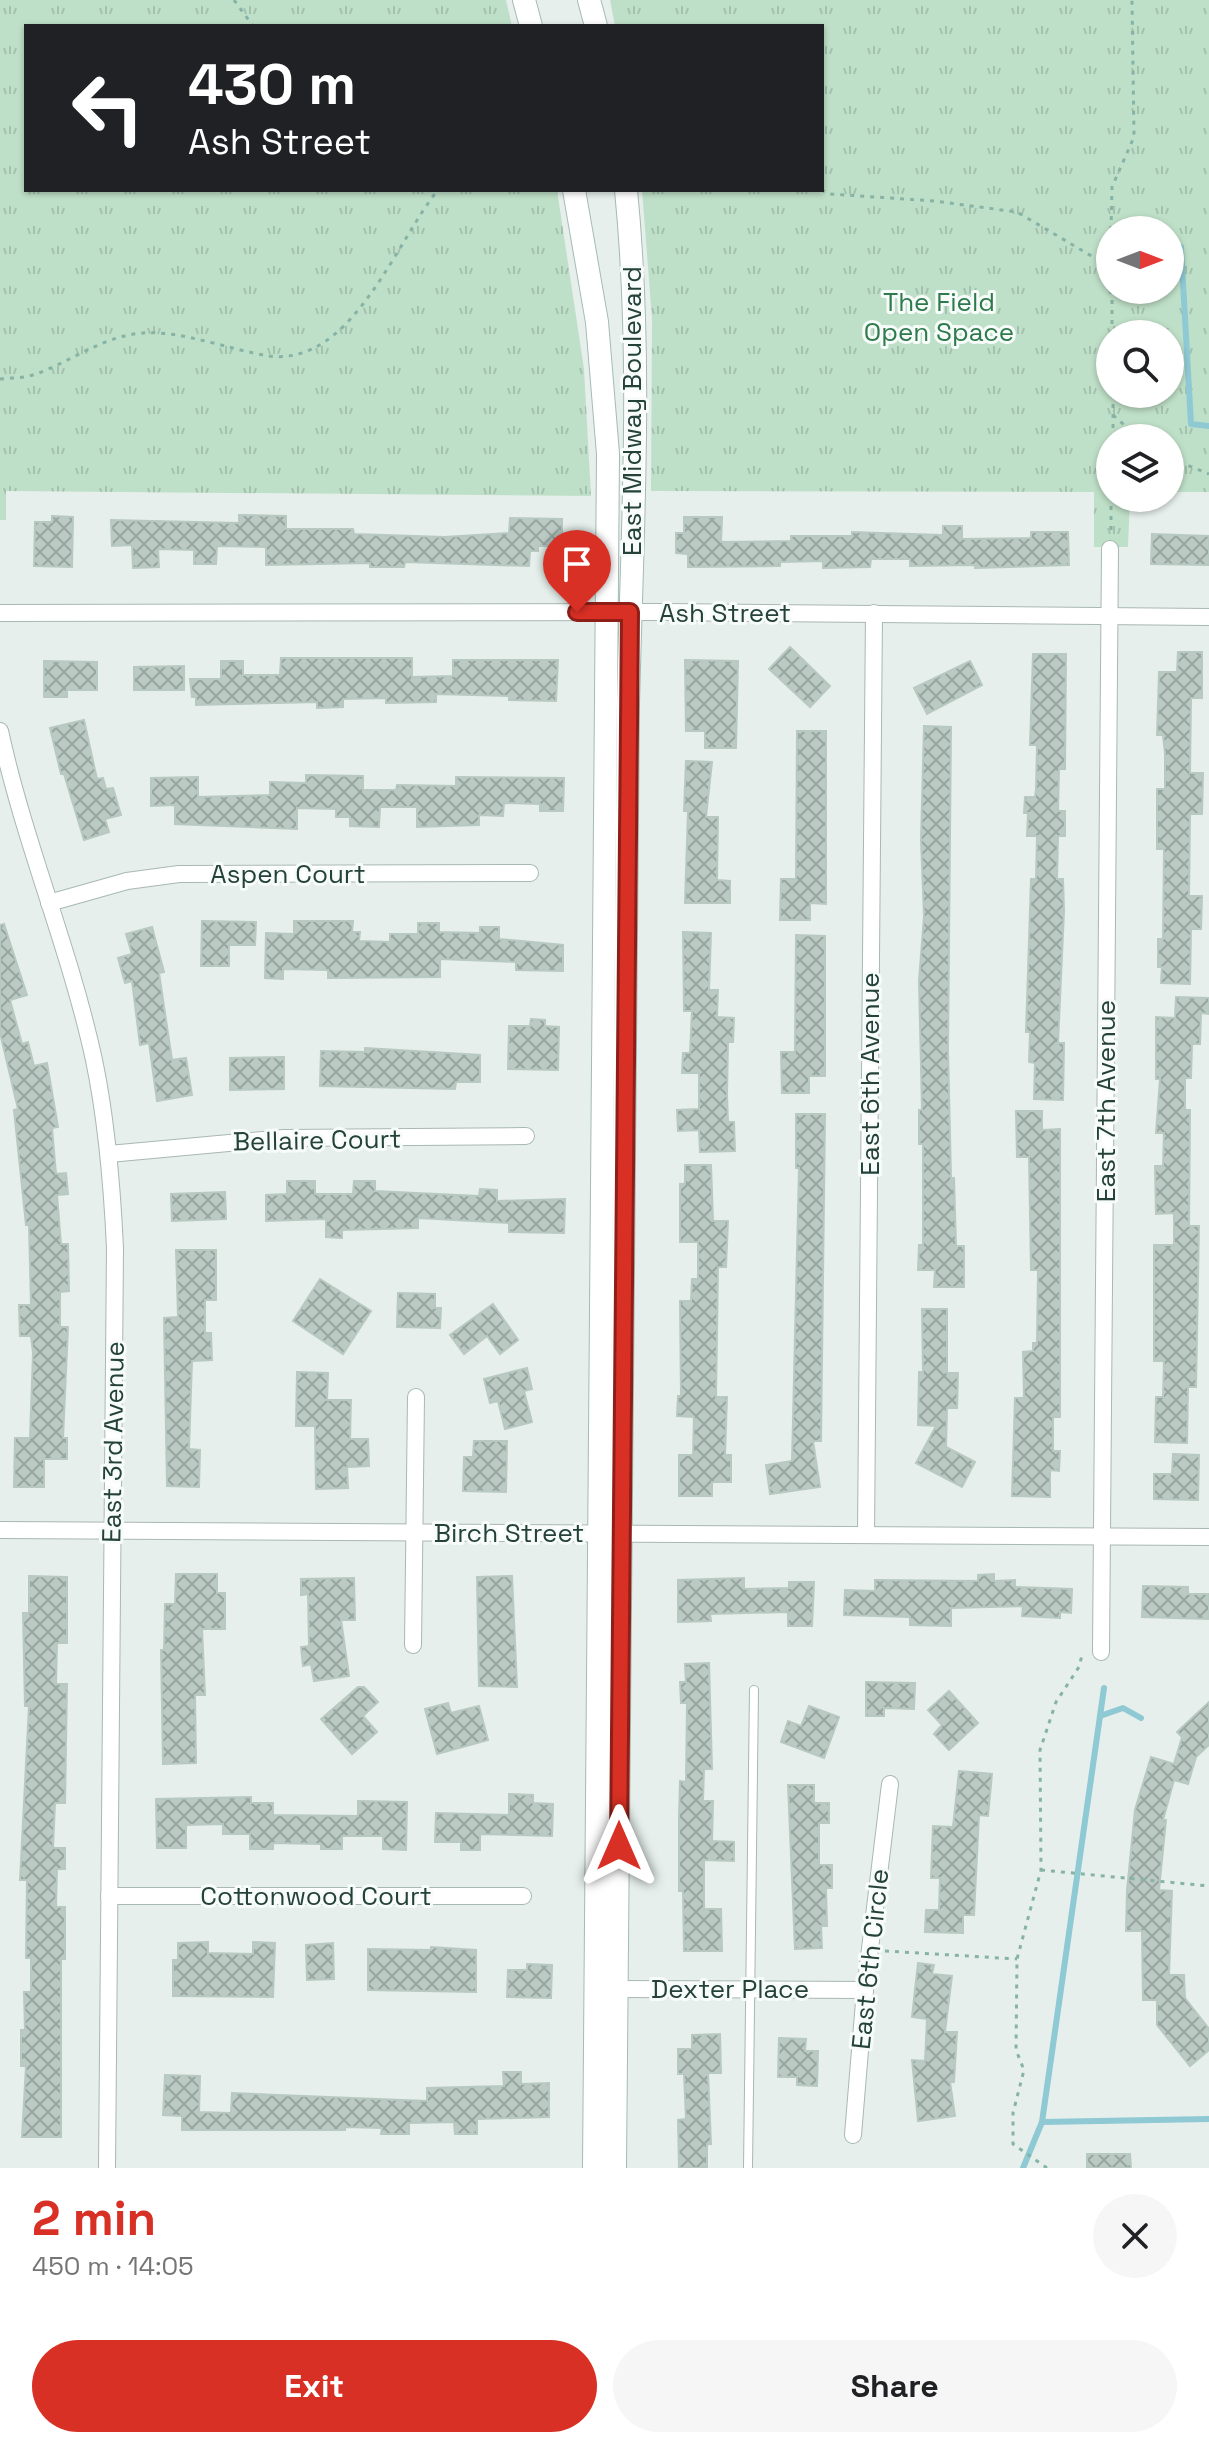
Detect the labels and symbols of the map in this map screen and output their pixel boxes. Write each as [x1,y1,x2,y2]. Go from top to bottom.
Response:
north arrow [1096,216,1184,304]
street label: East Midway Boulevard [615,266,649,556]
park label: The Field Open Space [864,285,1014,349]
pin [543,530,611,612]
street label: Ash Street [659,596,791,630]
street label: Aspen Court [210,857,366,891]
street label: East 6th Avenue [853,972,887,1176]
street label: East 7th Avenue [1089,1000,1123,1202]
street label: Bellaire Court [232,1122,402,1158]
street label: East 3rd Avenue [94,1341,132,1543]
street label: Birch Street [434,1516,584,1550]
position arrow [577,1804,661,1888]
street label: East 6th Circle [844,1867,896,2051]
street label: Cottonwood Court [200,1879,432,1913]
street label: Dexter Place [651,1972,809,2006]

